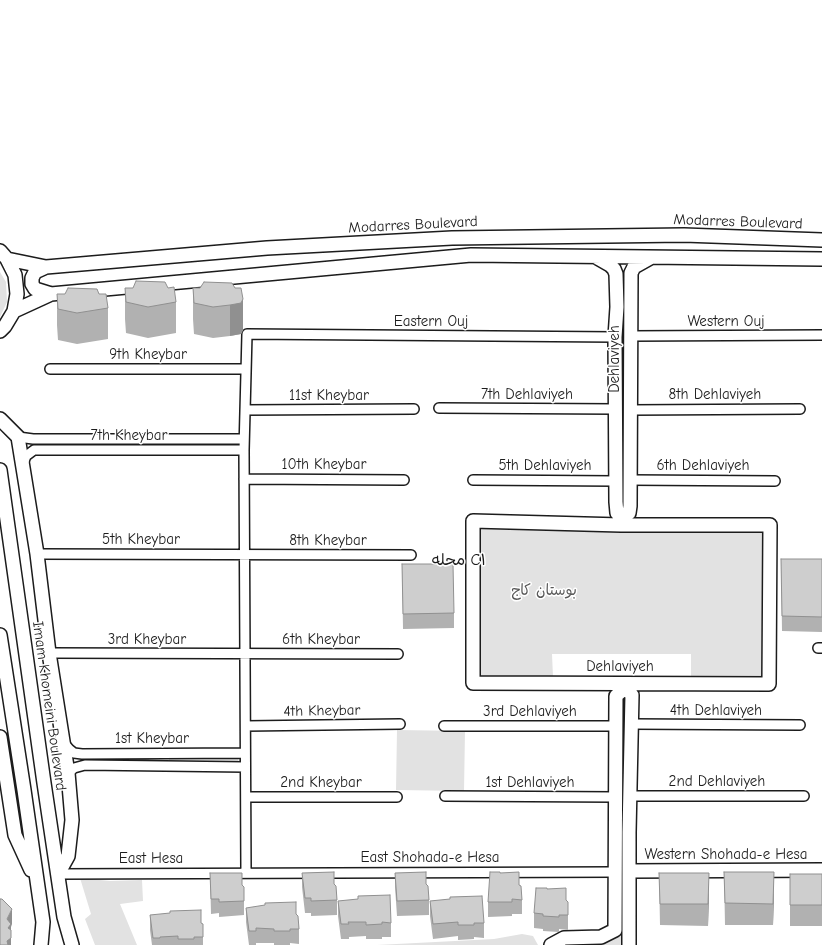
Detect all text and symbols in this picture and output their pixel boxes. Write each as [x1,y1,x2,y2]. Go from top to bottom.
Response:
street label: Modarres Boulevard [673,211,803,233]
street label: Modarres Boulevard [348,213,478,237]
street label: Eastern Ouj [394,313,468,331]
street label: Western Ouj [687,313,765,331]
street label: Dehlaviyeh [606,325,624,393]
street label: 9th Kheybar [109,346,187,364]
street label: 7th Dehlaviyeh [481,386,573,404]
street label: 8th Dehlaviyeh [669,386,761,404]
street label: 11st Kheybar [289,387,369,405]
street label: 7th Kheybar [91,427,167,445]
street label: 10th Kheybar [282,456,366,474]
street label: 5th Dehlaviyeh [498,457,592,475]
street label: 6th Dehlaviyeh [656,457,750,475]
street label: 5th Kheybar [102,531,180,549]
street label: 8th Kheybar [289,532,367,550]
district label: محله C۱ [432,550,486,570]
park label: بوستان کاج [511,582,577,600]
street label: Imam Khomeini Boulevard [28,620,70,792]
street label: 3rd Kheybar [108,631,186,649]
street label: 6th Kheybar [282,631,360,649]
street label: Dehlaviyeh [586,658,654,676]
street label: 4th Kheybar [283,701,361,721]
street label: 4th Dehlaviyeh [670,702,762,720]
street label: 3rd Dehlaviyeh [483,703,577,721]
street label: 1st Kheybar [115,730,189,748]
street label: 2nd Dehlaviyeh [669,773,765,791]
street label: 2nd Kheybar [280,774,362,792]
street label: 1st Dehlaviyeh [485,774,575,792]
street label: Western Shohada-e Hesa [645,846,807,864]
street label: East Shohada-e Hesa [361,849,499,867]
street label: East Hesa [119,850,183,868]

